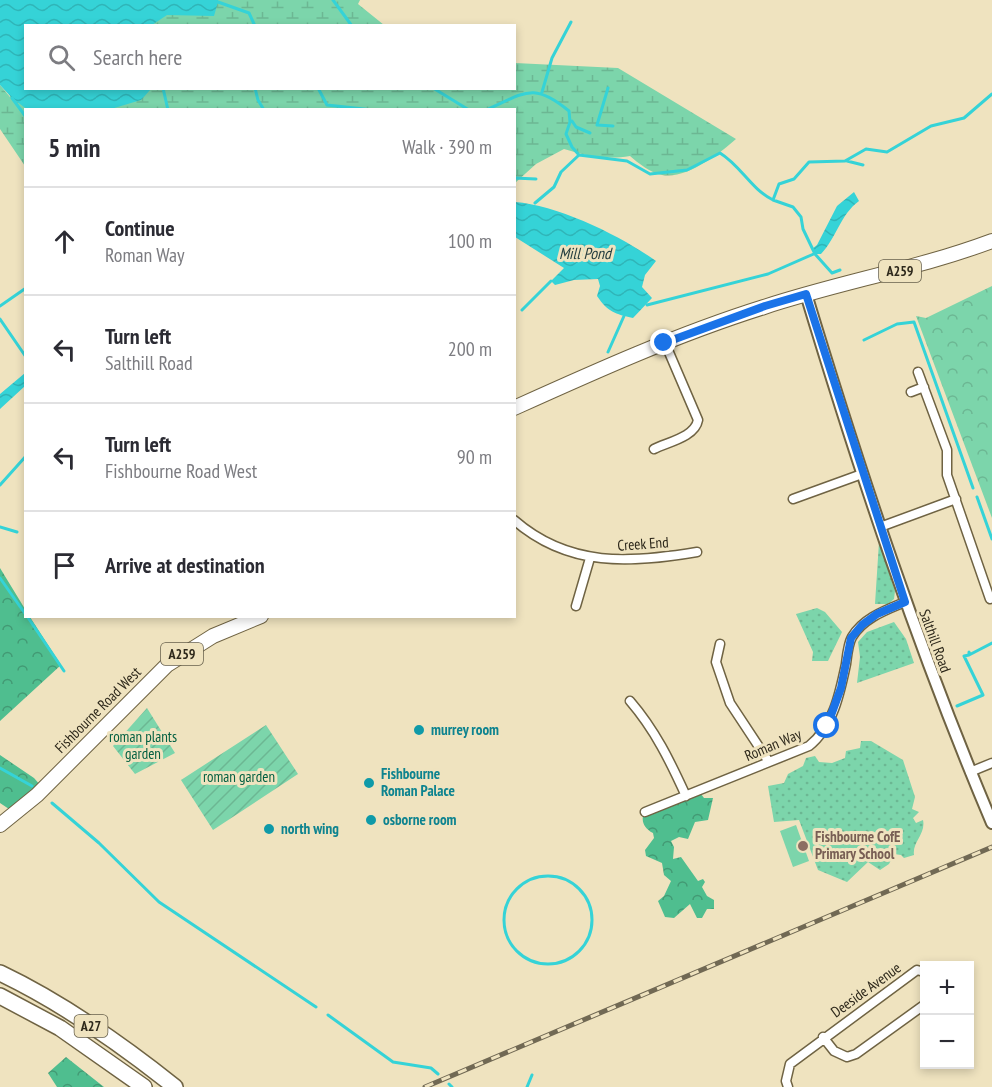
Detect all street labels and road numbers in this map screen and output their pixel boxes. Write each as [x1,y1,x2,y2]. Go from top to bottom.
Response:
road number: A259 [879,260,921,282]
street label: Creek End [617,532,669,555]
street label: Salthill Road [915,607,956,675]
road number: A259 [161,643,203,665]
street label: Fishbourne Road West [51,663,145,757]
street label: Roman Way [742,724,804,765]
street label: Deeside Avenue [827,958,904,1021]
road number: A27 [74,1015,107,1037]

